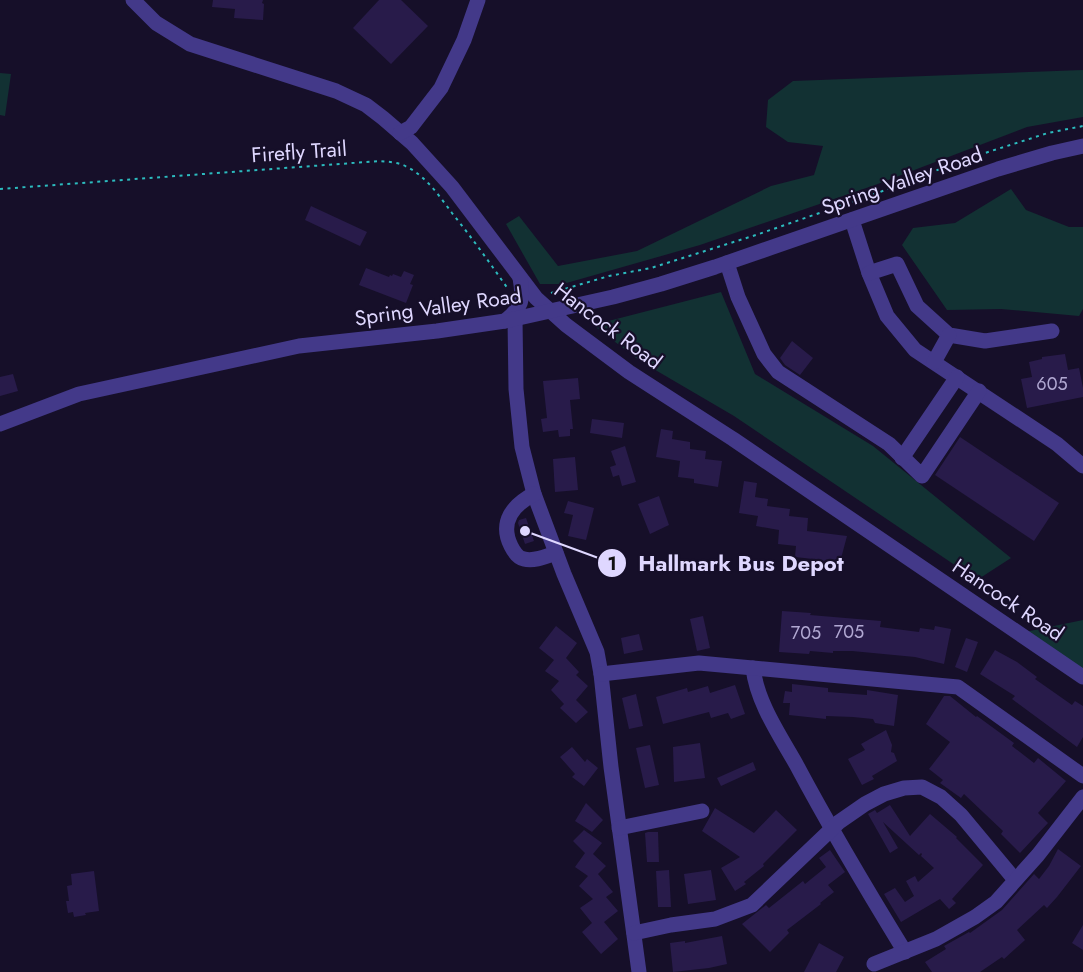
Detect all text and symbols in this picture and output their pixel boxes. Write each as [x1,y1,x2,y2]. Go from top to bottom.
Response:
street label: Firefly Trail [250,134,348,170]
street label: Spring Valley Road [818,139,986,223]
street label: Hancock Road [548,275,668,377]
street label: Spring Valley Road [353,280,523,334]
house number: 605 [1036,371,1068,397]
callout: Hallmark Bus Depot [597,543,856,583]
text: Hallmark Bus Depot [638,547,844,579]
text: 1 [607,551,617,577]
street label: Hancock Road [946,552,1070,648]
house number: 705 [834,619,864,645]
house number: 705 [791,620,821,646]

